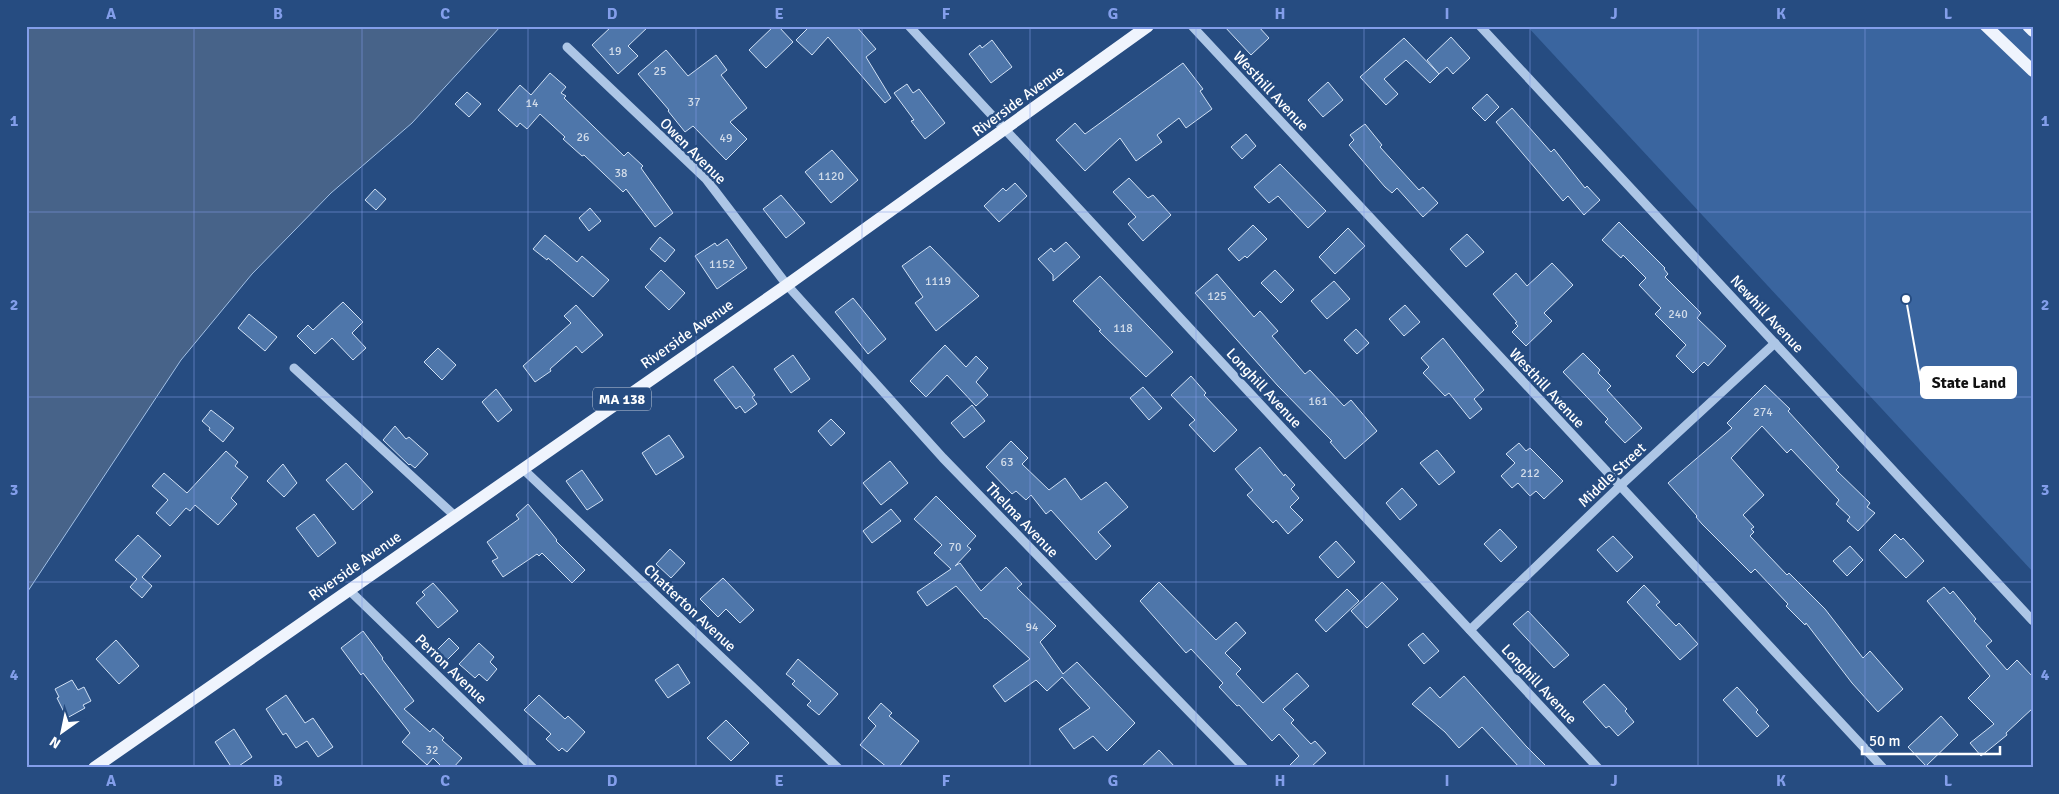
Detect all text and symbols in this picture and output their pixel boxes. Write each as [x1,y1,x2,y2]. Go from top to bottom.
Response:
text: A [106,4,117,24]
text: B [273,4,283,24]
text: C [440,4,450,24]
text: D [607,4,618,24]
text: E [774,4,784,24]
text: F [942,4,951,24]
text: G [1108,4,1118,24]
text: H [1275,4,1285,24]
text: I [1444,4,1450,24]
text: J [1610,4,1618,24]
text: K [1776,4,1786,24]
text: L [1944,4,1953,24]
house number: 19 [609,44,621,59]
street label: Westhill Avenue [1229,47,1313,135]
street label: Riverside Avenue [969,62,1067,140]
house number: 25 [654,64,666,79]
house number: 37 [688,95,700,110]
house number: 14 [526,96,539,111]
text: 1 [10,111,19,131]
text: 1 [2041,111,2050,131]
street label: Owen Avenue [656,114,730,188]
house number: 26 [577,130,589,145]
house number: 49 [720,131,732,146]
house number: 38 [615,166,627,181]
house number: 1120 [818,169,844,184]
house number: 1152 [709,257,735,272]
street label: Newhill Avenue [1726,271,1808,357]
house number: 1119 [925,274,951,289]
house number: 125 [1207,289,1227,304]
text: 2 [10,295,18,315]
street label: Riverside Avenue [637,295,737,373]
text: 2 [2041,295,2049,315]
house number: 240 [1668,307,1688,322]
house number: 118 [1113,321,1133,336]
street label: Longhill Avenue [1222,344,1306,432]
street label: Westhill Avenue [1505,344,1589,432]
callout: State Land [1921,367,2016,398]
text: State Land [1932,373,2007,393]
road number: MA 138 [593,388,651,410]
house number: 161 [1308,394,1328,409]
house number: 274 [1753,405,1773,420]
street label: Middle Street [1574,439,1650,511]
house number: 63 [1001,455,1013,470]
house number: 212 [1520,466,1540,481]
street label: Thelma Avenue [982,479,1062,561]
text: 3 [10,480,18,500]
text: 3 [2041,480,2049,500]
street label: Riverside Avenue [305,527,405,605]
house number: 70 [949,540,961,555]
street label: Chatterton Avenue [640,561,740,655]
house number: 94 [1026,620,1039,635]
street label: Perron Avenue [411,630,491,708]
street label: Longhill Avenue [1497,640,1581,728]
text: 4 [10,665,19,685]
text: 4 [2041,665,2050,685]
north arrow [38,706,88,756]
scale bar [1862,724,1999,756]
text: 50 m [1869,732,1900,750]
text: N [46,733,64,752]
house number: 32 [426,743,438,758]
text: A [106,771,117,791]
text: B [273,771,283,791]
text: C [440,771,450,791]
text: D [607,771,618,791]
text: E [774,771,784,791]
text: F [942,771,951,791]
text: G [1108,771,1118,791]
text: H [1275,771,1285,791]
text: I [1444,771,1450,791]
text: J [1610,771,1618,791]
text: K [1776,771,1786,791]
text: L [1944,771,1953,791]

